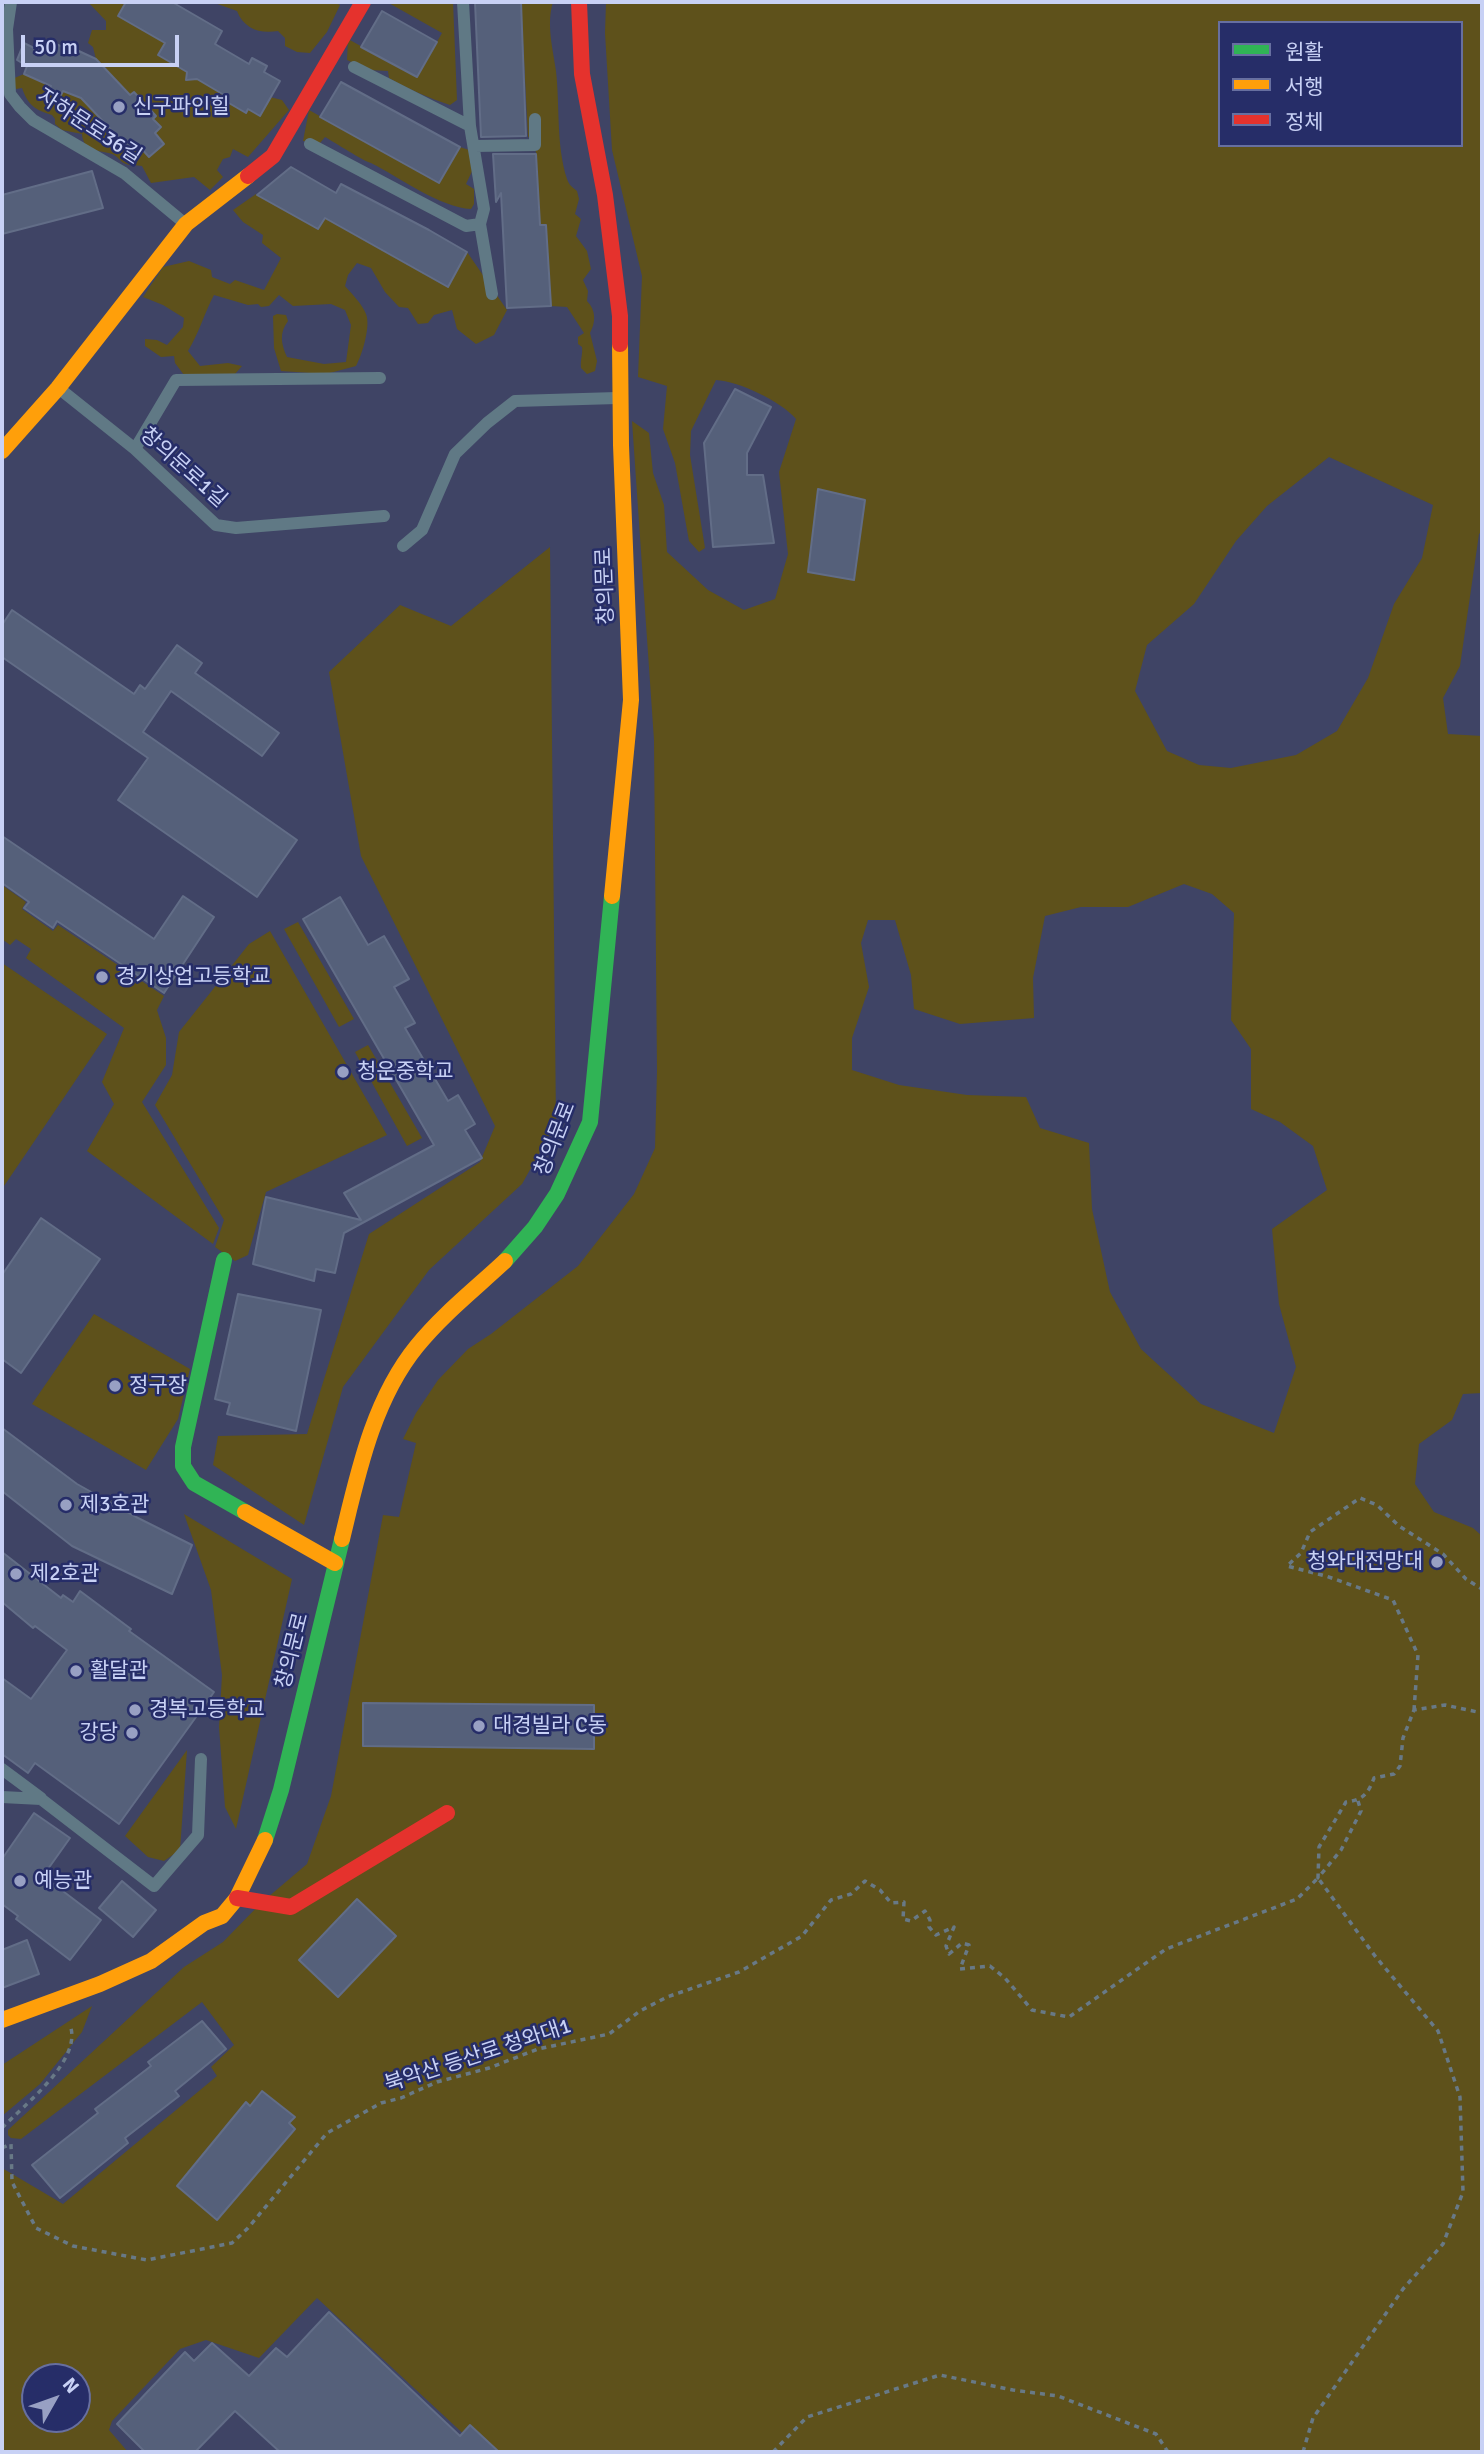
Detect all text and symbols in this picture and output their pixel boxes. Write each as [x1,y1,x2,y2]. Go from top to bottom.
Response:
scale bar [24,21,182,65]
legend [1218,21,1463,147]
text: 50 m [34,34,78,60]
text: 원활 [1285,39,1324,65]
text: 서행 [1285,74,1324,100]
street label: 자하문로36길 [32,84,146,170]
place label: 신구파인힐 [133,94,230,120]
marker: 신구파인힐 [111,99,127,115]
text: 정체 [1285,109,1324,135]
street label: 창의문로1길 [134,423,232,513]
street label: 창의문로 [592,547,620,625]
place label: 경기상업고등학교 [116,964,271,990]
marker: 경기상업고등학교 [94,969,110,985]
place label: 청운중학교 [357,1059,454,1085]
marker: 청운중학교 [335,1064,351,1080]
street label: 창의문로 [530,1098,582,1180]
place label: 정구장 [129,1373,187,1399]
marker: 정구장 [107,1378,123,1394]
place label: 제3호관 [80,1492,149,1518]
marker: 제3호관 [58,1497,74,1513]
place label: 청와대전망대 [1307,1549,1423,1575]
marker: 청와대전망대 [1429,1554,1445,1570]
place label: 제2호관 [30,1561,99,1587]
marker: 제2호관 [8,1566,24,1582]
street label: 창의문로 [271,1610,315,1692]
place label: 활달관 [90,1658,148,1684]
marker: 활달관 [68,1663,84,1679]
place label: 경복고등학교 [149,1697,265,1723]
marker: 경복고등학교 [127,1702,143,1718]
place label: 대경빌라 C동 [493,1713,607,1739]
marker: 대경빌라 C동 [471,1718,487,1734]
place label: 강당 [79,1720,118,1746]
marker: 강당 [124,1725,140,1741]
place label: 예능관 [34,1868,92,1894]
marker: 예능관 [12,1873,28,1889]
street label: 북악산 등산로 청와대1 [382,2014,574,2098]
north arrow [21,2363,91,2433]
text: N [57,2373,84,2399]

